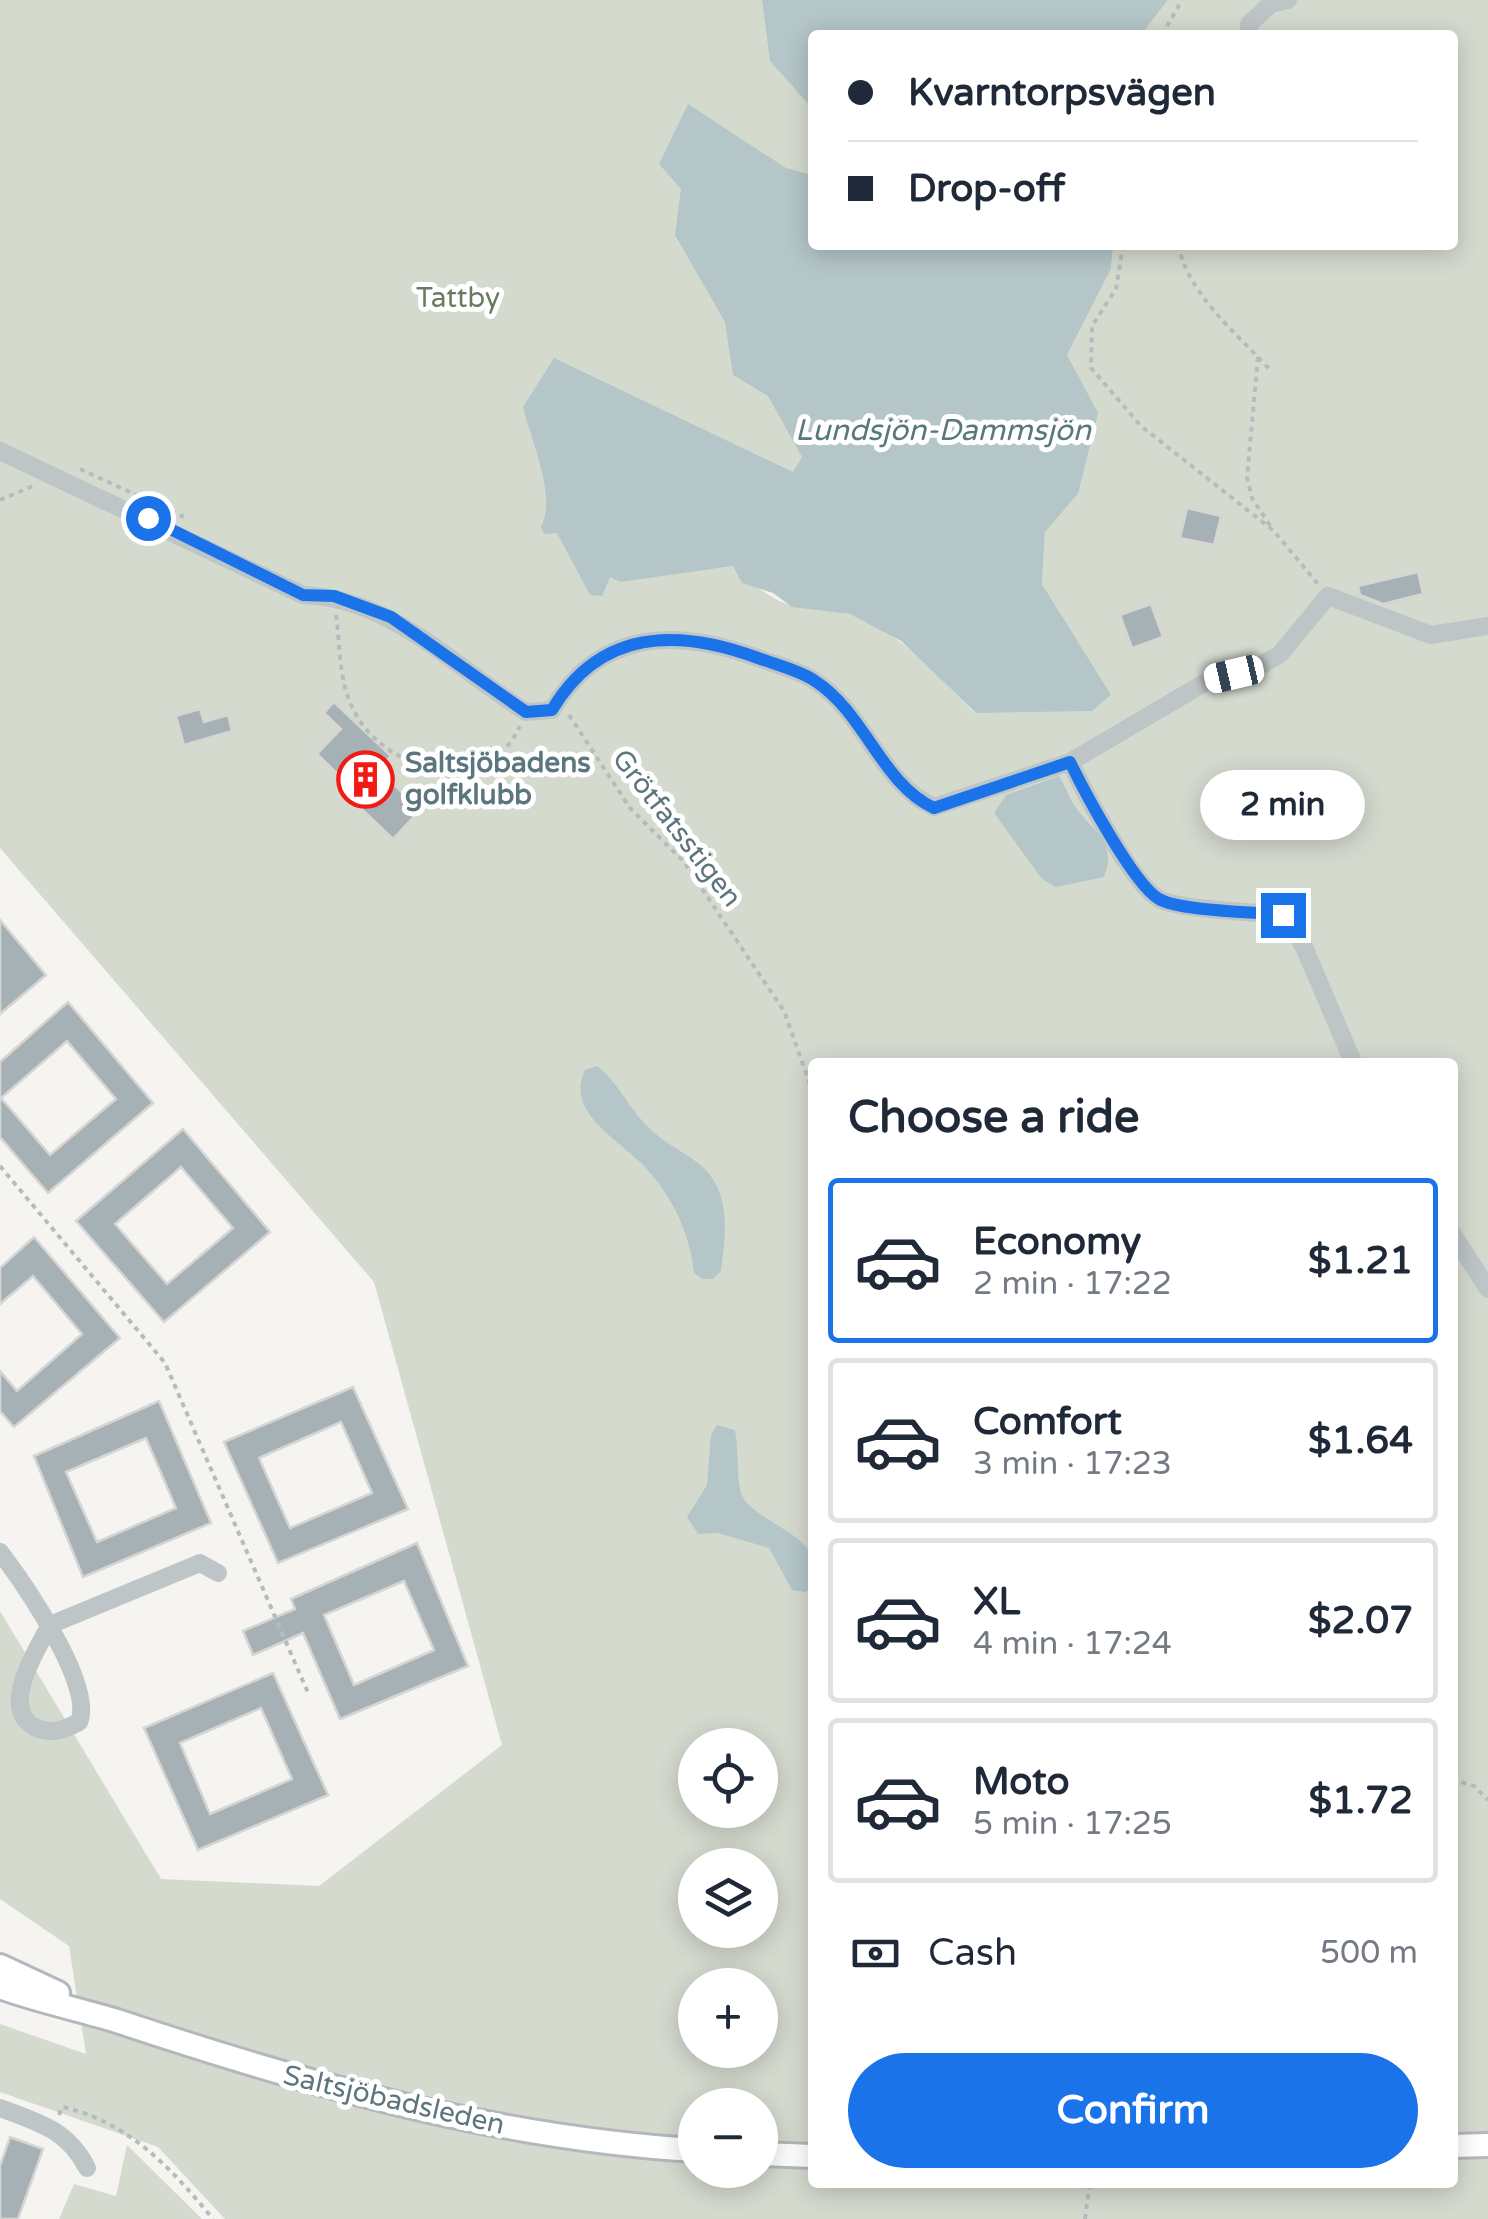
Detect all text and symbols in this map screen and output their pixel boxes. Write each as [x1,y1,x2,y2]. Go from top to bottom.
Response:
text: Kvarntorpsvägen [908,70,1216,116]
text: Drop-off [908,166,1065,212]
park label: Tattby [416,281,500,315]
water label: Lundsjön-Dammsjön [795,412,1092,449]
route start [126,496,171,541]
car [1201,653,1267,695]
street label: Grötfatsstigen [605,742,749,914]
place label: Saltsjöbadens golfklubb [405,746,591,812]
building icon: Saltsjöbadens golfklubb [336,749,396,809]
callout: 2 min [1200,770,1366,840]
text: 2 min [1240,786,1325,824]
route end [1261,893,1306,938]
text: Choose a ride [848,1091,1139,1145]
icon: car [853,1216,943,1306]
text: Economy [973,1219,1141,1265]
text: $1.21 [1308,1238,1413,1284]
text: 2 min · 17:22 [973,1265,1172,1303]
icon: car [853,1396,943,1486]
text: Comfort [973,1399,1122,1445]
text: $1.64 [1308,1418,1413,1464]
text: 3 min · 17:23 [973,1445,1172,1483]
icon: car [853,1576,943,1666]
text: XL [973,1579,1020,1625]
text: $2.07 [1308,1598,1413,1644]
text: 4 min · 17:24 [973,1625,1172,1663]
map controls [678,1728,778,2188]
button: locate [678,1728,778,1828]
icon: car [853,1756,943,1846]
text: Moto [973,1759,1069,1805]
text: $1.72 [1308,1778,1413,1824]
text: 5 min · 17:25 [973,1805,1172,1843]
button: layers [678,1848,778,1948]
icon: cash [848,1926,903,1981]
text: Cash [928,1930,1017,1976]
text: 500 m [1320,1934,1418,1972]
button: + [678,1968,778,2068]
button: Confirm [848,2053,1418,2168]
street label: Saltsjöbadsleden [280,2058,508,2142]
button: − [678,2088,778,2188]

